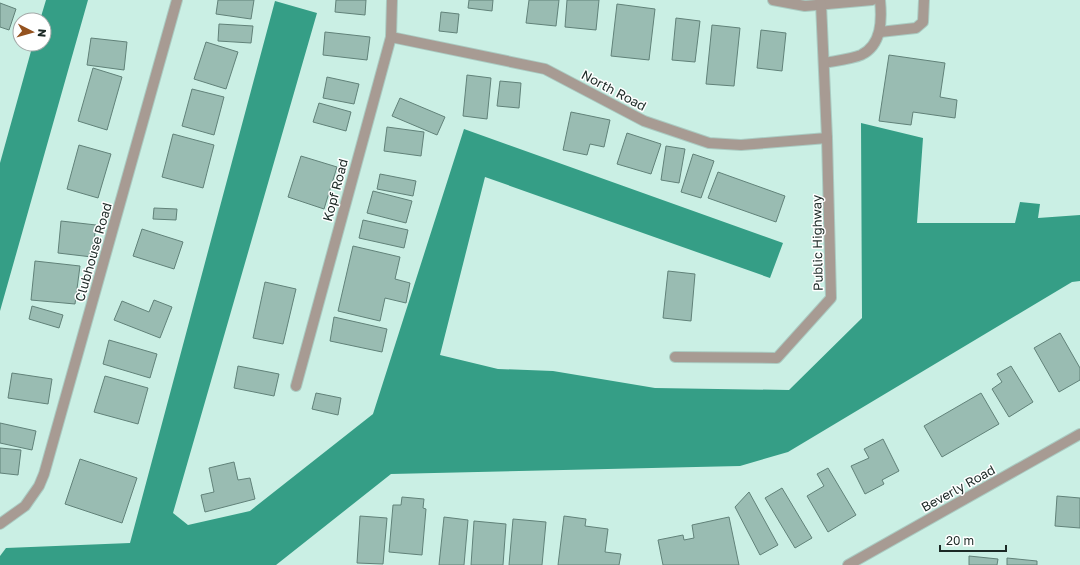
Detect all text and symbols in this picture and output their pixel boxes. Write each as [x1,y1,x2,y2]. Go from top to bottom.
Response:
north arrow [12,12,52,52]
text: N [36,28,49,38]
street label: North Road [579,66,649,114]
street label: Kopf Road [319,157,351,223]
street label: Public Highway [808,194,826,291]
street label: Clubhouse Road [71,201,115,303]
street label: Beverly Road [918,461,998,515]
scale bar [940,527,1006,553]
text: 20 m [946,533,974,548]

